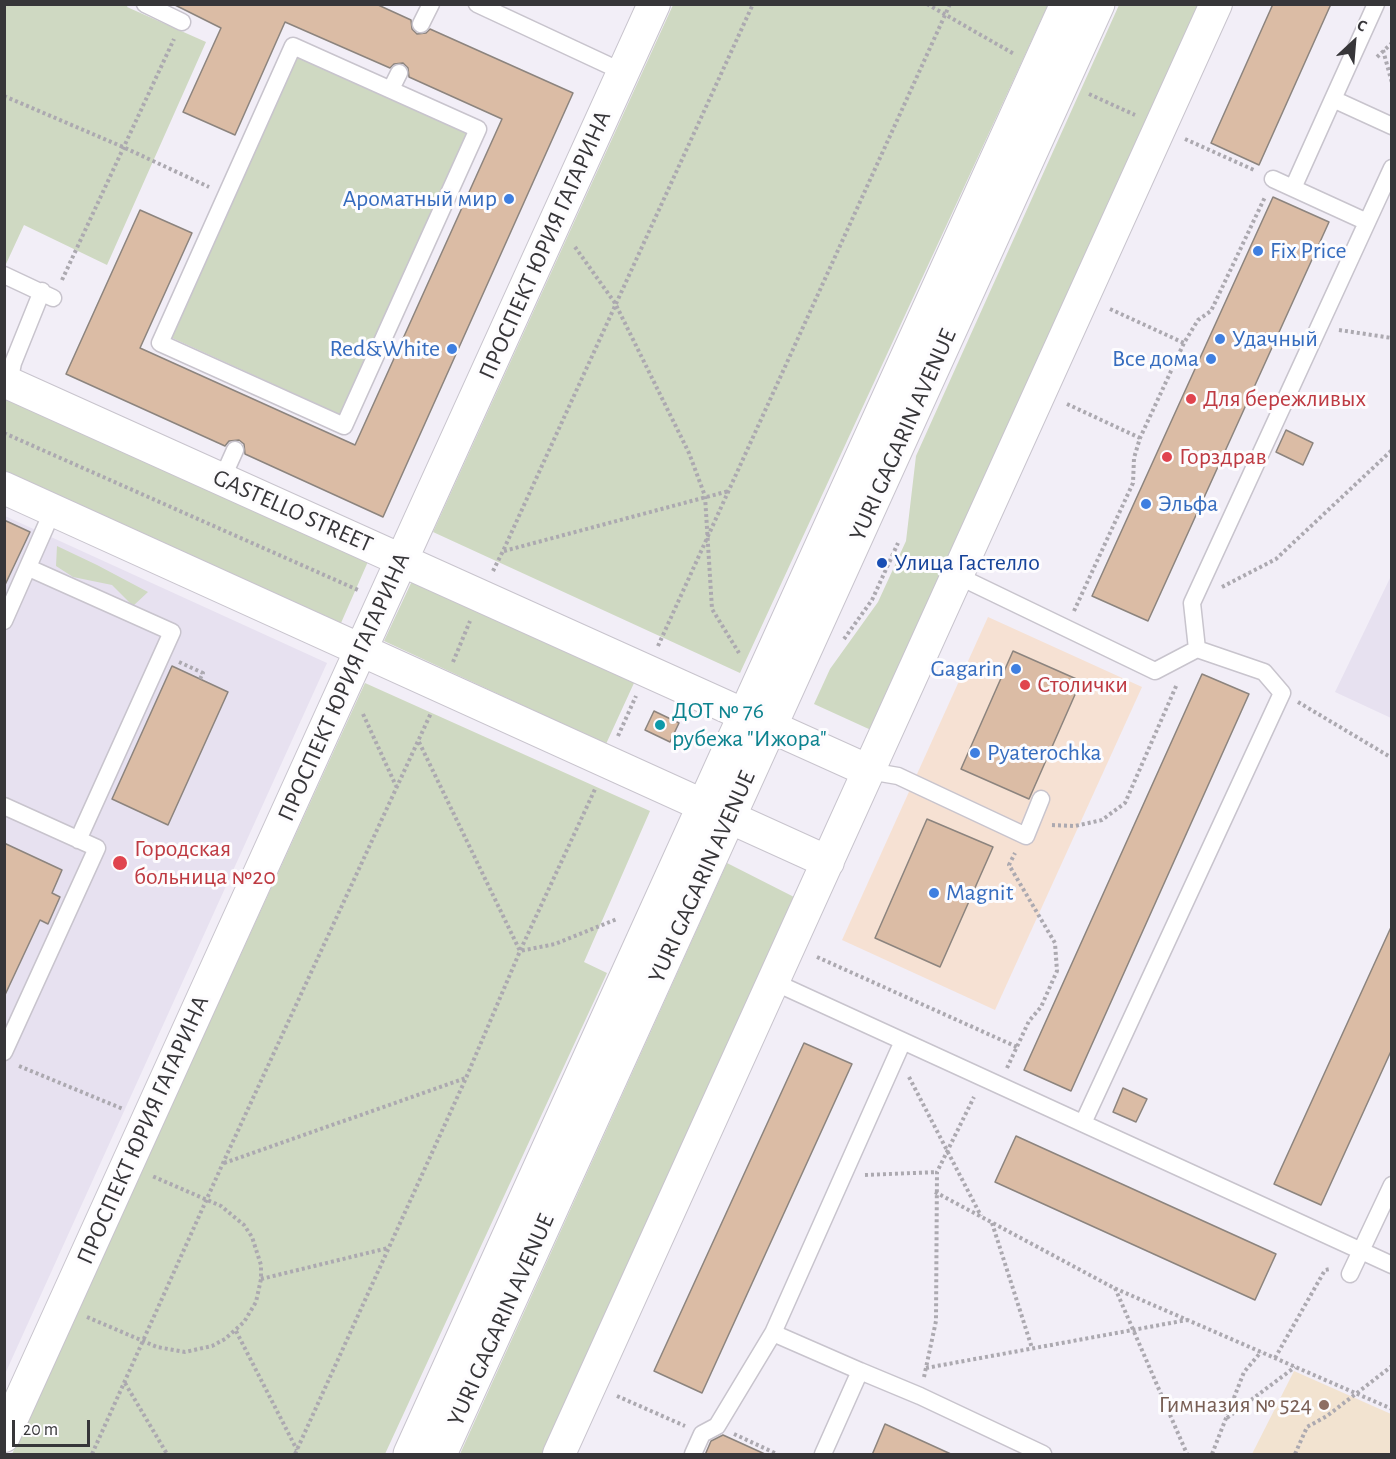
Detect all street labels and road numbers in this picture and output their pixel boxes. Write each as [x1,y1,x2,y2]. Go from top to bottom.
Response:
street label: ПРОСПЕКТ ЮРИЯ ГАГАРИНА [473,106,617,384]
street label: YURI GAGARIN AVENUE [843,324,963,546]
street label: GASTELLO STREET [209,463,377,559]
street label: ПРОСПЕКТ ЮРИЯ ГАГАРИНА [272,548,416,826]
street label: YURI GAGARIN AVENUE [642,766,762,988]
street label: ПРОСПЕКТ ЮРИЯ ГАГАРИНА [71,991,215,1269]
street label: YURI GAGARIN AVENUE [441,1209,561,1431]

